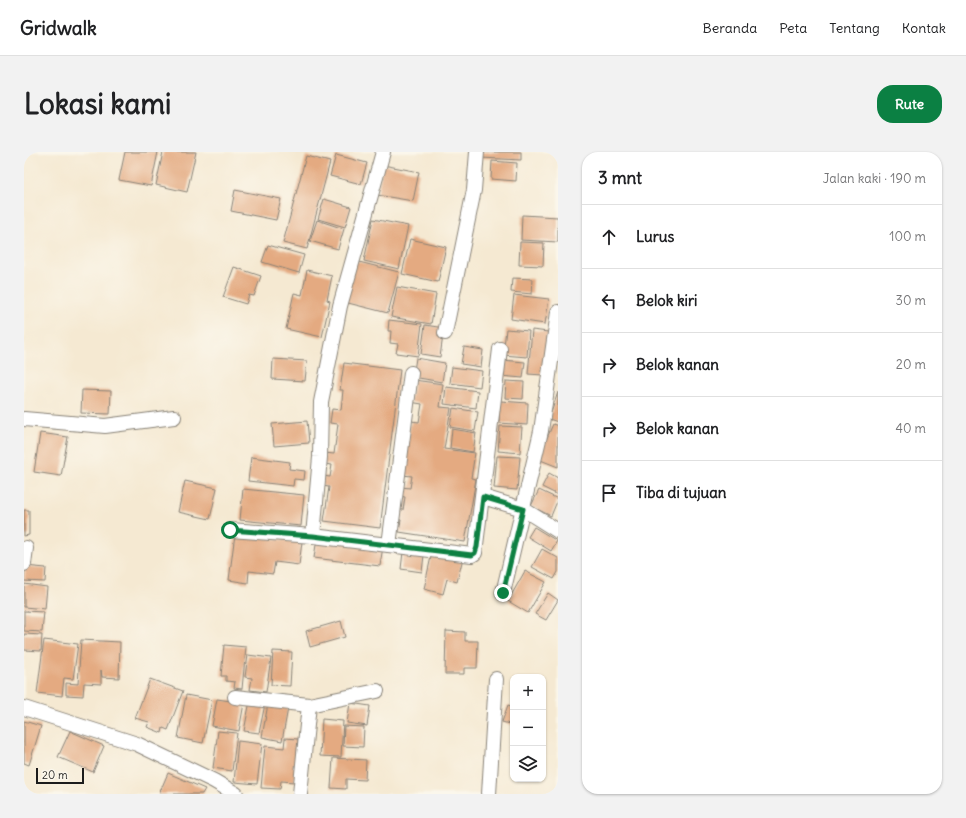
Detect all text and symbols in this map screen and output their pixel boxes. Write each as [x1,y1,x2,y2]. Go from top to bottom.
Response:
text: Gridwalk [20,16,97,40]
text: Beranda [703,19,757,37]
text: Peta [779,19,807,37]
text: Tentang [829,19,880,37]
text: Kontak [902,19,946,37]
button: Rute [877,85,942,123]
text: Lokasi kami [24,86,171,122]
text: 3 mnt [598,167,642,189]
text: Jalan kaki · 190 m [823,170,926,187]
icon: ahead [598,226,620,248]
text: Lurus [636,227,674,246]
text: 100 m [889,228,926,245]
icon: left [598,290,620,312]
text: Belok kiri [636,291,697,310]
text: 30 m [896,292,926,309]
icon: right [598,354,620,376]
text: Belok kanan [636,355,719,374]
text: 20 m [896,356,926,373]
icon: right [598,418,620,440]
text: Belok kanan [636,419,719,438]
text: 40 m [895,420,926,437]
icon: arrive [598,482,620,504]
text: Tiba di tujuan [636,483,726,502]
route start [221,521,239,539]
route end [494,584,512,602]
map controls [510,674,546,782]
button: + [510,674,546,710]
button: − [510,710,546,746]
button: layers [510,746,546,782]
scale bar [36,766,84,785]
text: 20 m [42,768,68,782]

